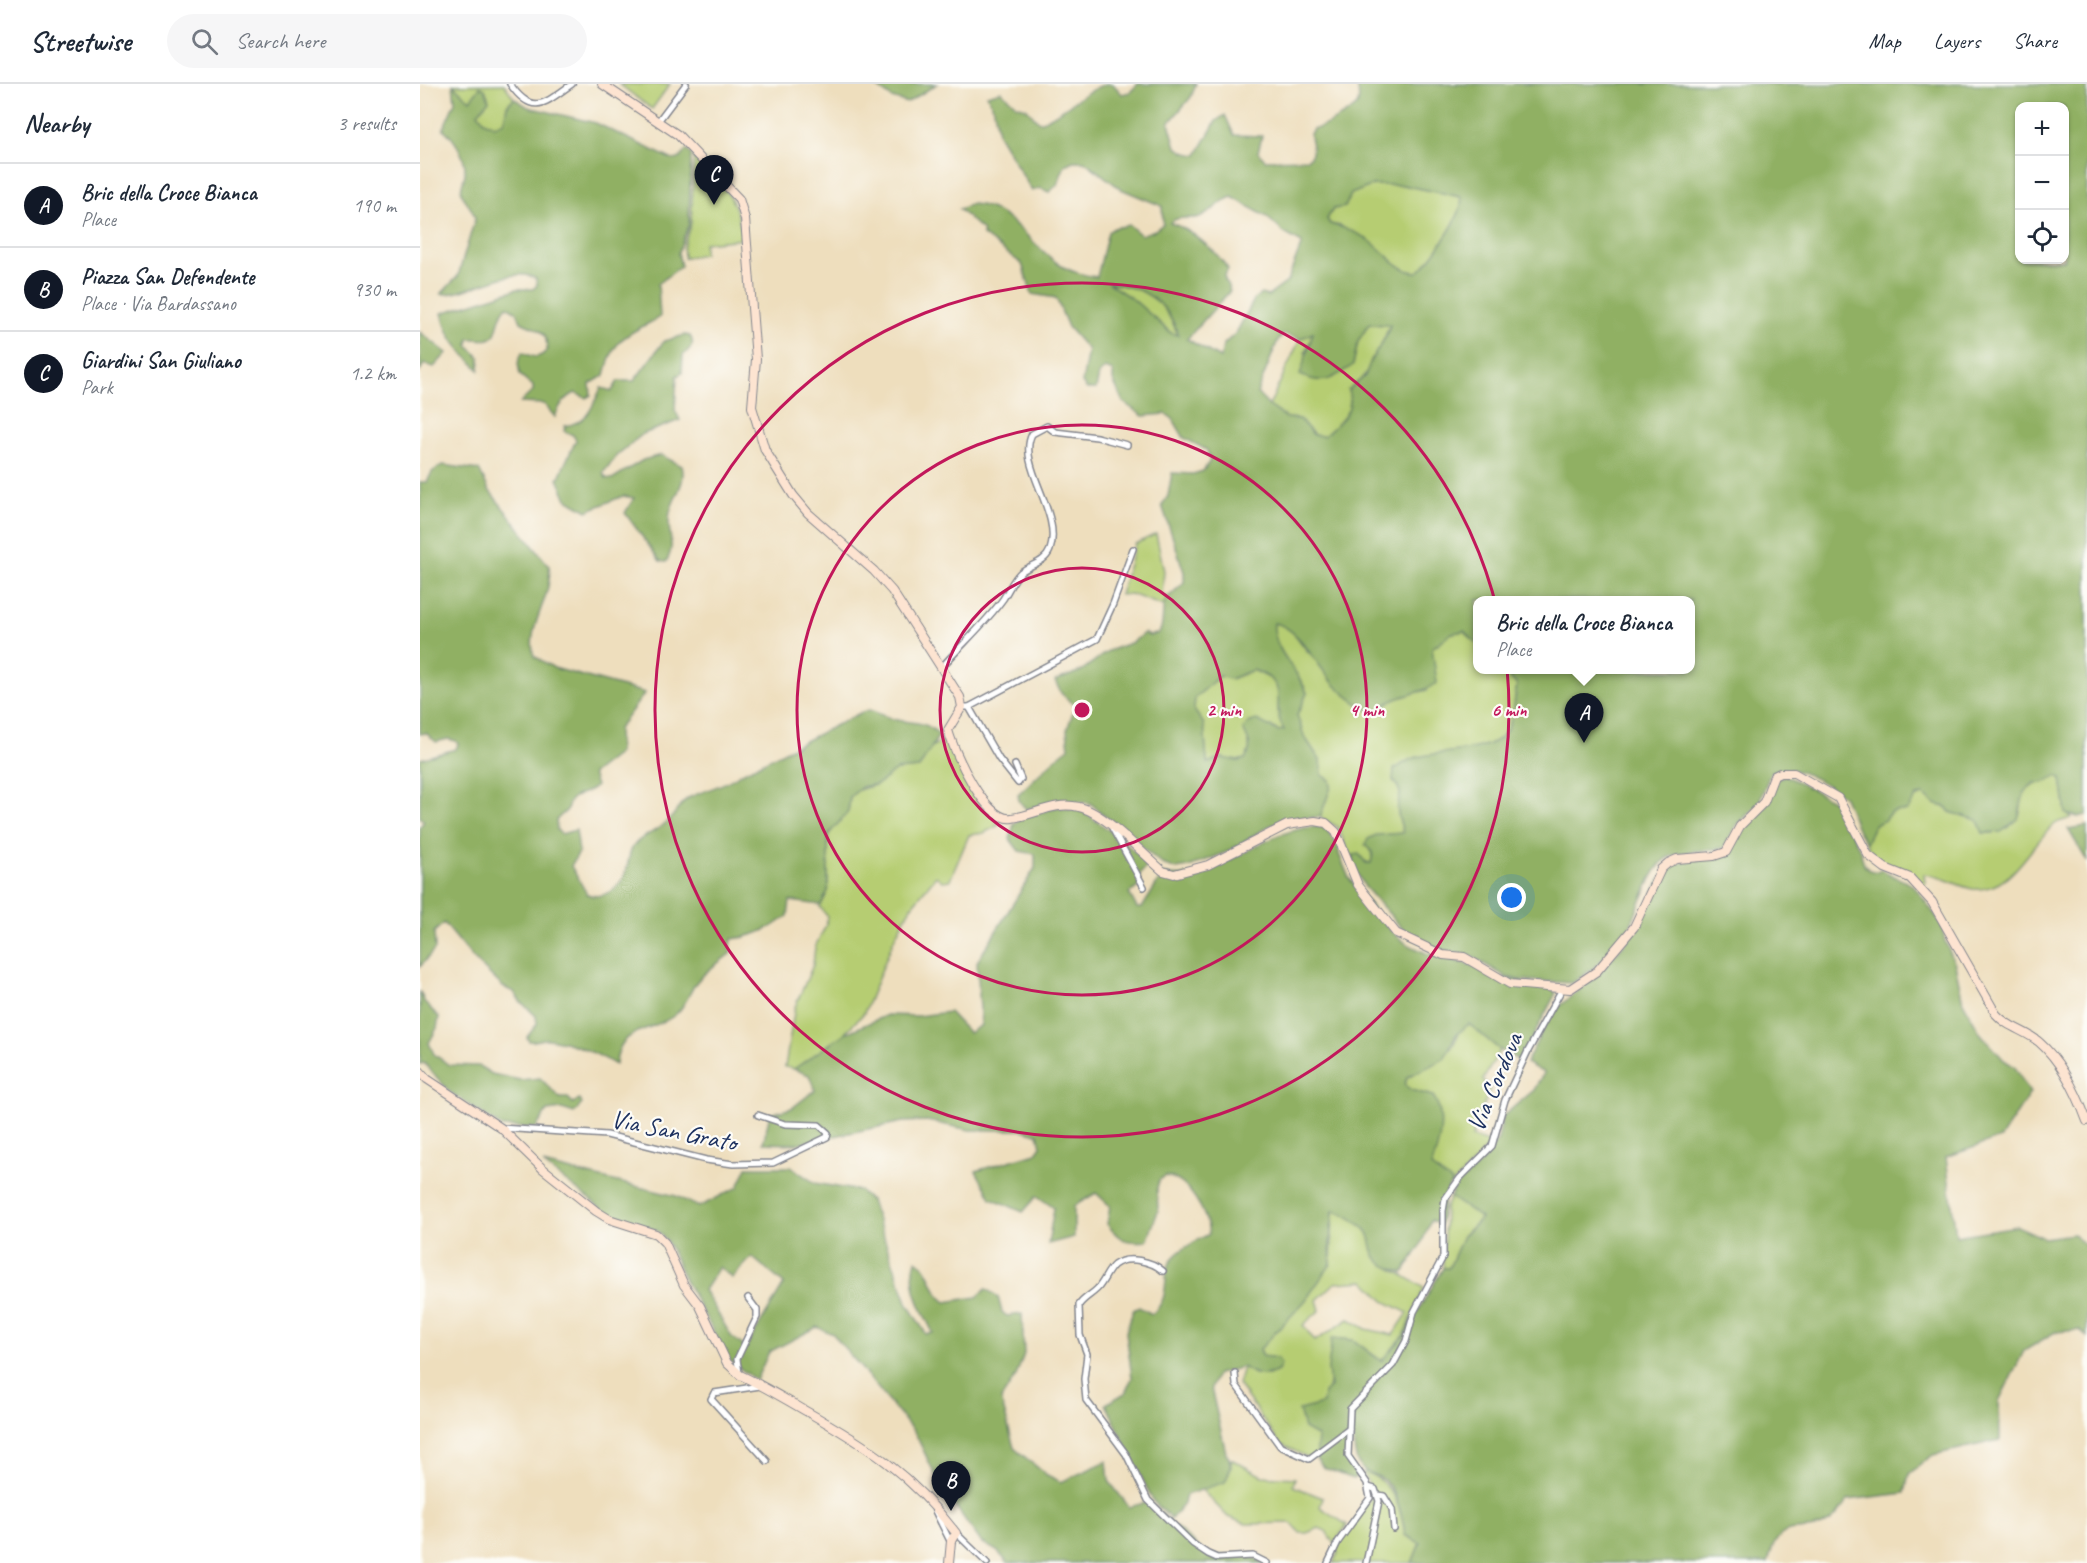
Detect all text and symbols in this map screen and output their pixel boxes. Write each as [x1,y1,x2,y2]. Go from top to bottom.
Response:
search box [167,14,587,68]
text: Streetwise [30,24,131,59]
icon: search [188,25,221,58]
text: Search here [236,27,325,55]
text: Map [1868,28,1901,54]
text: Layers [1934,28,1980,54]
text: Share [2013,28,2057,54]
map controls [2015,102,2069,264]
button: + [2015,102,2069,156]
text: Nearby [24,107,89,140]
text: 3 results [337,111,396,136]
pin: C [694,156,734,205]
button: − [2015,156,2069,210]
text: Bric della Croce Bianca [81,179,257,207]
text: A [38,193,49,218]
text: 190 m [353,193,396,218]
text: Place [81,207,116,232]
button: locate [2015,210,2069,264]
text: Piazza San Defendente [81,263,254,291]
text: B [38,277,49,302]
text: 930 m [353,277,396,302]
text: Place · Via Bardassano [81,291,236,316]
text: Giardini San Giuliano [81,347,241,375]
text: C [39,361,48,386]
text: 1.2 km [350,361,396,386]
text: Park [81,375,113,400]
popup [1473,596,1695,674]
text: Bric della Croce Bianca [1496,609,1672,637]
text: Place [1496,637,1531,662]
pin: A [1564,694,1604,743]
text: 2 min [1207,699,1242,721]
text: 4 min [1350,699,1385,721]
text: 6 min [1492,699,1527,721]
centre of rings [1072,700,1092,720]
your location [1497,883,1526,912]
street label: Via Cordova [1459,1027,1531,1136]
street label: Via San Grato [608,1102,742,1159]
pin: B [932,1462,970,1511]

